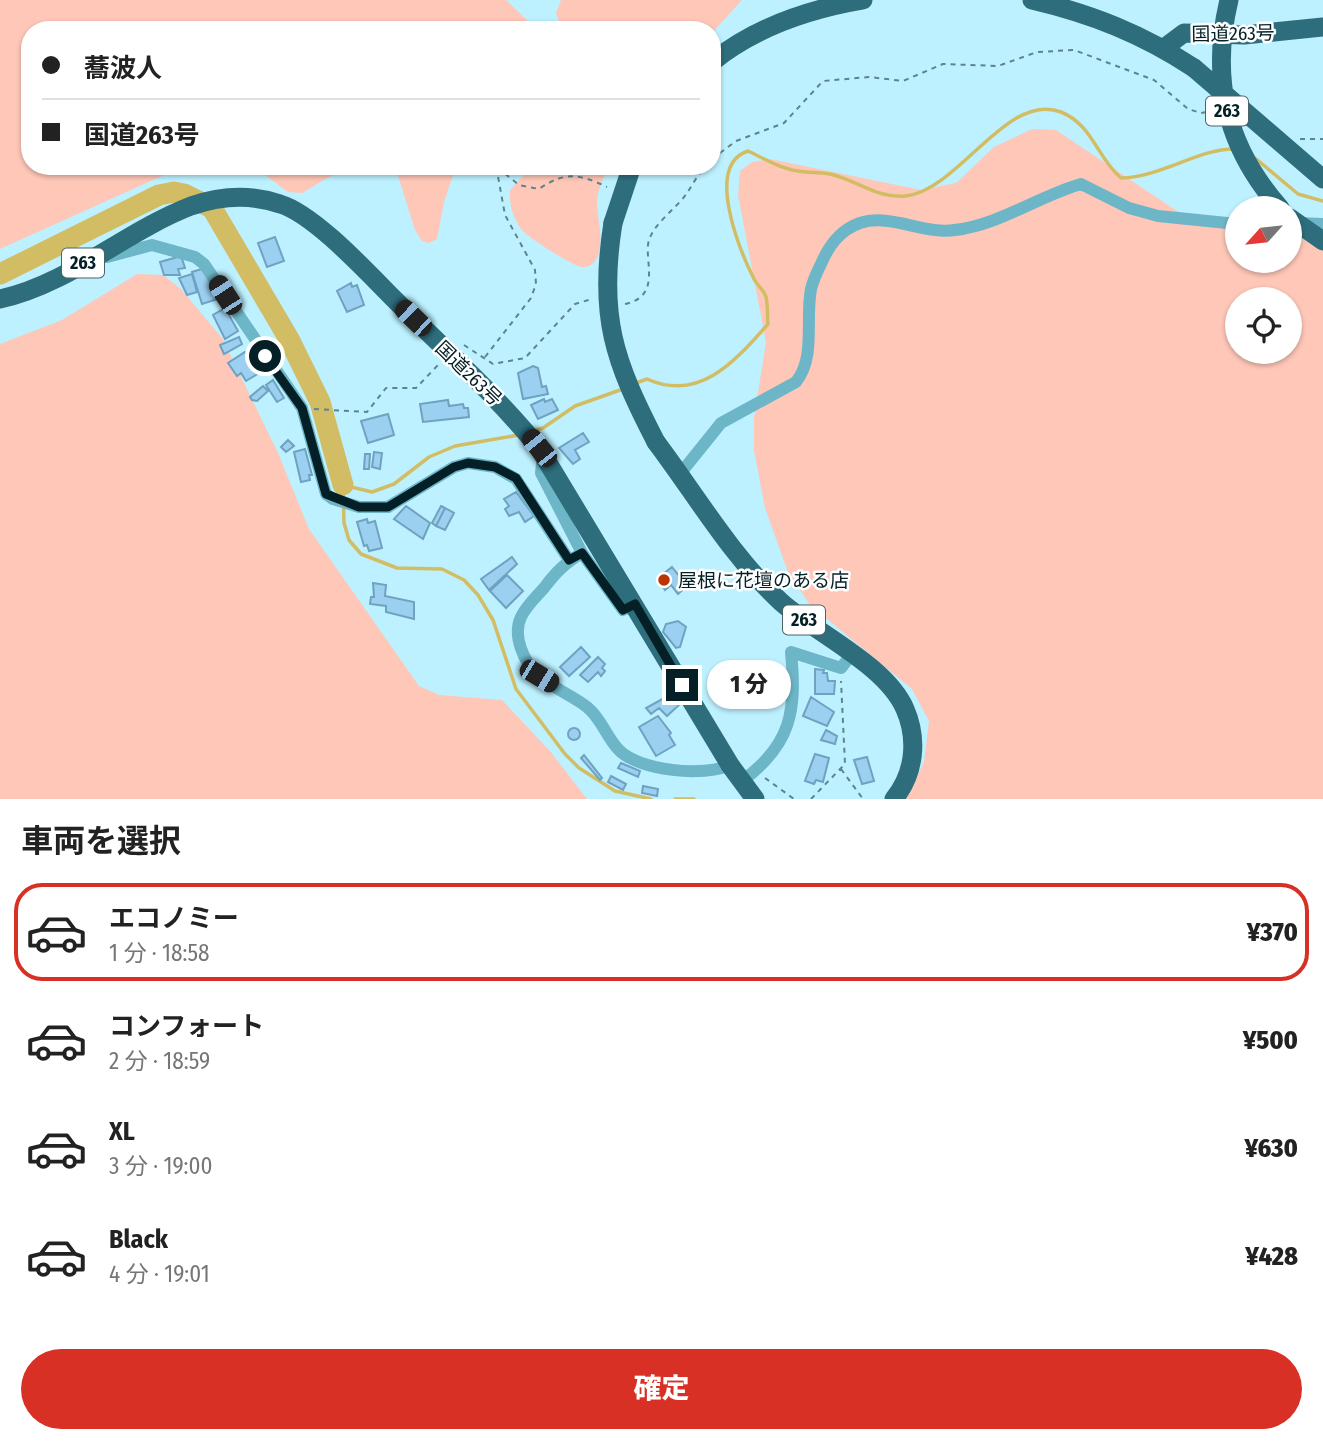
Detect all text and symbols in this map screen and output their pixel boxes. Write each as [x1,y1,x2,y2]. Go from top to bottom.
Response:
street label: 国道263号 [1191,21,1275,46]
text: 蕎波人 [84,53,162,84]
road number: 263 [1206,96,1248,126]
text: 国道263号 [84,120,200,151]
north arrow [1225,196,1302,273]
map controls [1225,196,1302,364]
road number: 263 [62,248,104,278]
car [205,272,246,318]
button: locate [1225,287,1302,364]
car [391,296,436,340]
street label: 国道263号 [431,336,507,411]
route start [249,340,281,372]
car [518,425,561,471]
place label: 屋根に花壇のある店 [678,569,849,592]
marker: 屋根に花壇のある店 [656,572,672,588]
road number: 263 [783,606,825,634]
car [516,656,563,696]
callout: 1 分 [706,660,790,710]
route end [666,669,698,701]
text: 1 分 [730,670,768,698]
text: 車両を選択 [21,822,181,860]
icon: car [25,901,88,964]
text: エコノミー [109,903,239,934]
text: ¥370 [1247,917,1298,948]
text: 1 分 · 18:58 [109,939,210,967]
icon: car [25,1009,88,1072]
text: コンフォート [109,1011,264,1042]
text: ¥500 [1243,1025,1298,1056]
text: 2 分 · 18:59 [109,1047,210,1075]
text: XL [109,1116,135,1147]
icon: car [25,1117,88,1180]
text: ¥630 [1245,1133,1298,1164]
text: 3 分 · 19:00 [109,1152,212,1180]
text: Black [109,1224,168,1255]
icon: car [25,1225,88,1288]
text: ¥428 [1245,1241,1298,1272]
text: 4 分 · 19:01 [109,1260,210,1288]
button: 確定 [21,1349,1302,1429]

